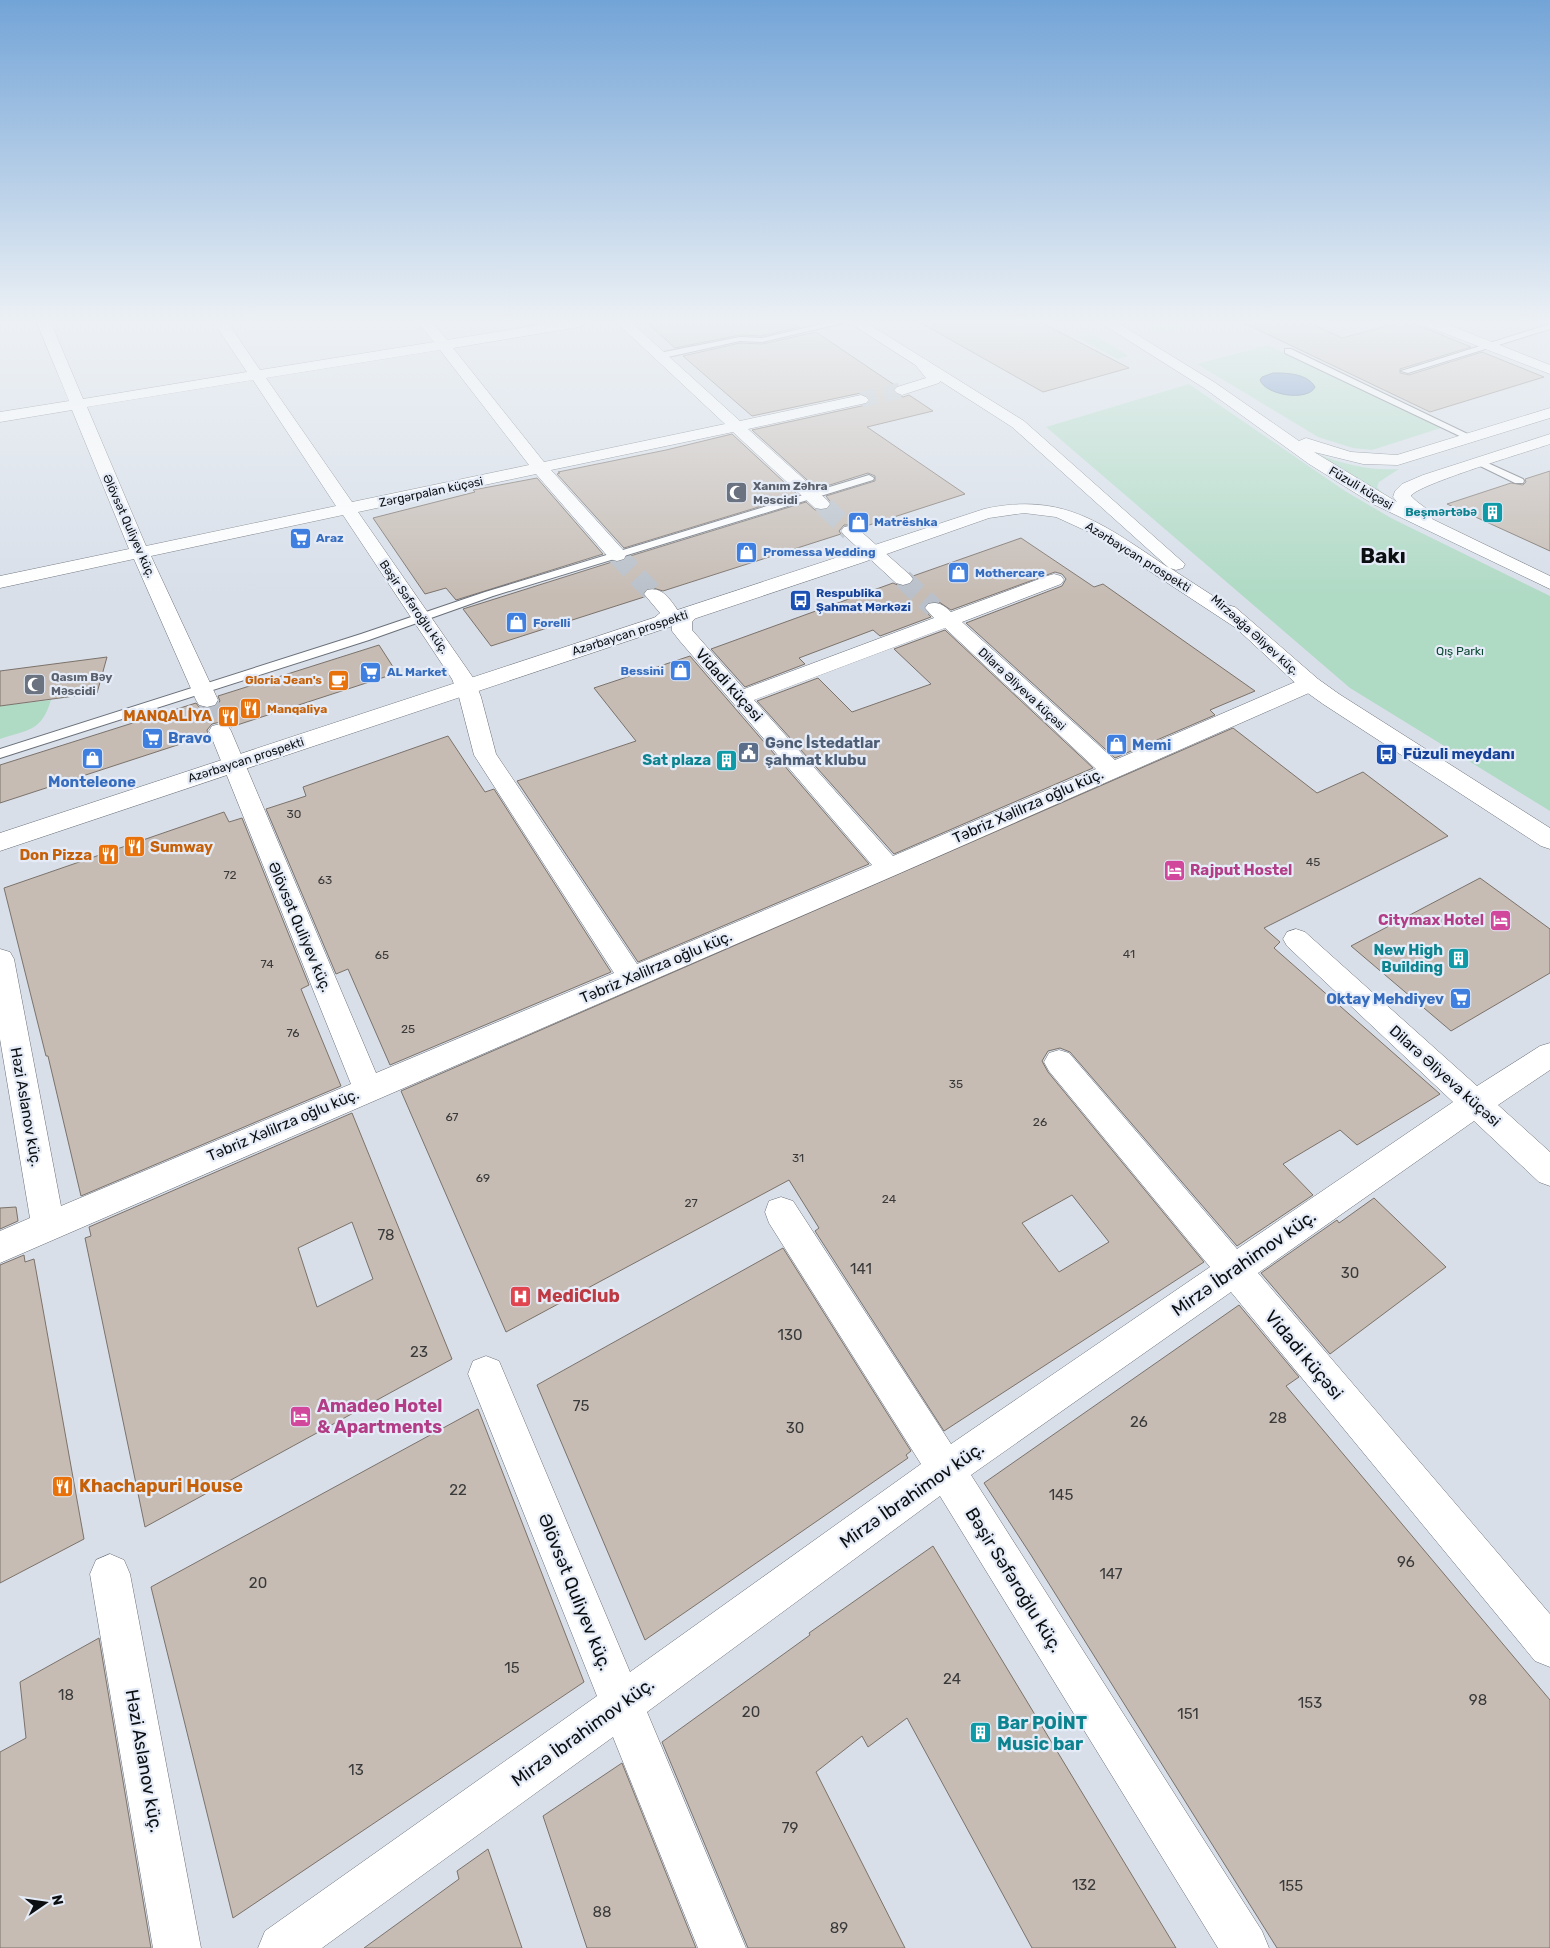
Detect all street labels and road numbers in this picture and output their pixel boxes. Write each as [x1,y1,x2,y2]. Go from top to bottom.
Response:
street label: Füzuli küçəsi [1327,463,1396,513]
street label: Əlövsət Quliyev küç. [100,472,158,580]
street label: Zərgərpalan küçəsi [378,474,484,510]
street label: Azərbaycan prospekti [1083,519,1193,595]
street label: Bəşir Səfəroğlu küç. [376,558,452,656]
street label: Mirzəağa Əliyev küç. [1208,592,1302,678]
street label: Azərbaycan prospekti [570,608,690,658]
street label: Vidadi küçəsi [692,645,766,725]
street label: Dilarə Əliyeva küçəsi [975,645,1069,733]
street label: Azərbaycan prospekti [186,735,306,785]
street label: Təbriz Xəlilrza oğlu küç. [950,765,1106,847]
street label: Əlövsət Quliyev küç. [264,859,336,995]
street label: Təbriz Xəlilrza oğlu küç. [577,927,735,1007]
street label: Dilarə Əliyeva küçəsi [1386,1021,1504,1131]
street label: Həzi Aslanov küç. [7,1046,45,1168]
street label: Təbriz Xəlilrza oğlu küç. [204,1085,362,1165]
street label: Mirzə İbrahimov küç. [1168,1205,1320,1321]
street label: Vidadi küçəsi [1260,1306,1348,1404]
street label: Mirzə İbrahimov küç. [836,1437,988,1553]
street label: Bəşir Səfəroğlu küç. [961,1504,1067,1656]
street label: Əlövsət Quliyev küç. [533,1510,617,1674]
street label: Mirzə İbrahimov küç. [507,1673,659,1791]
street label: Həzi Aslanov küç. [121,1688,167,1834]

